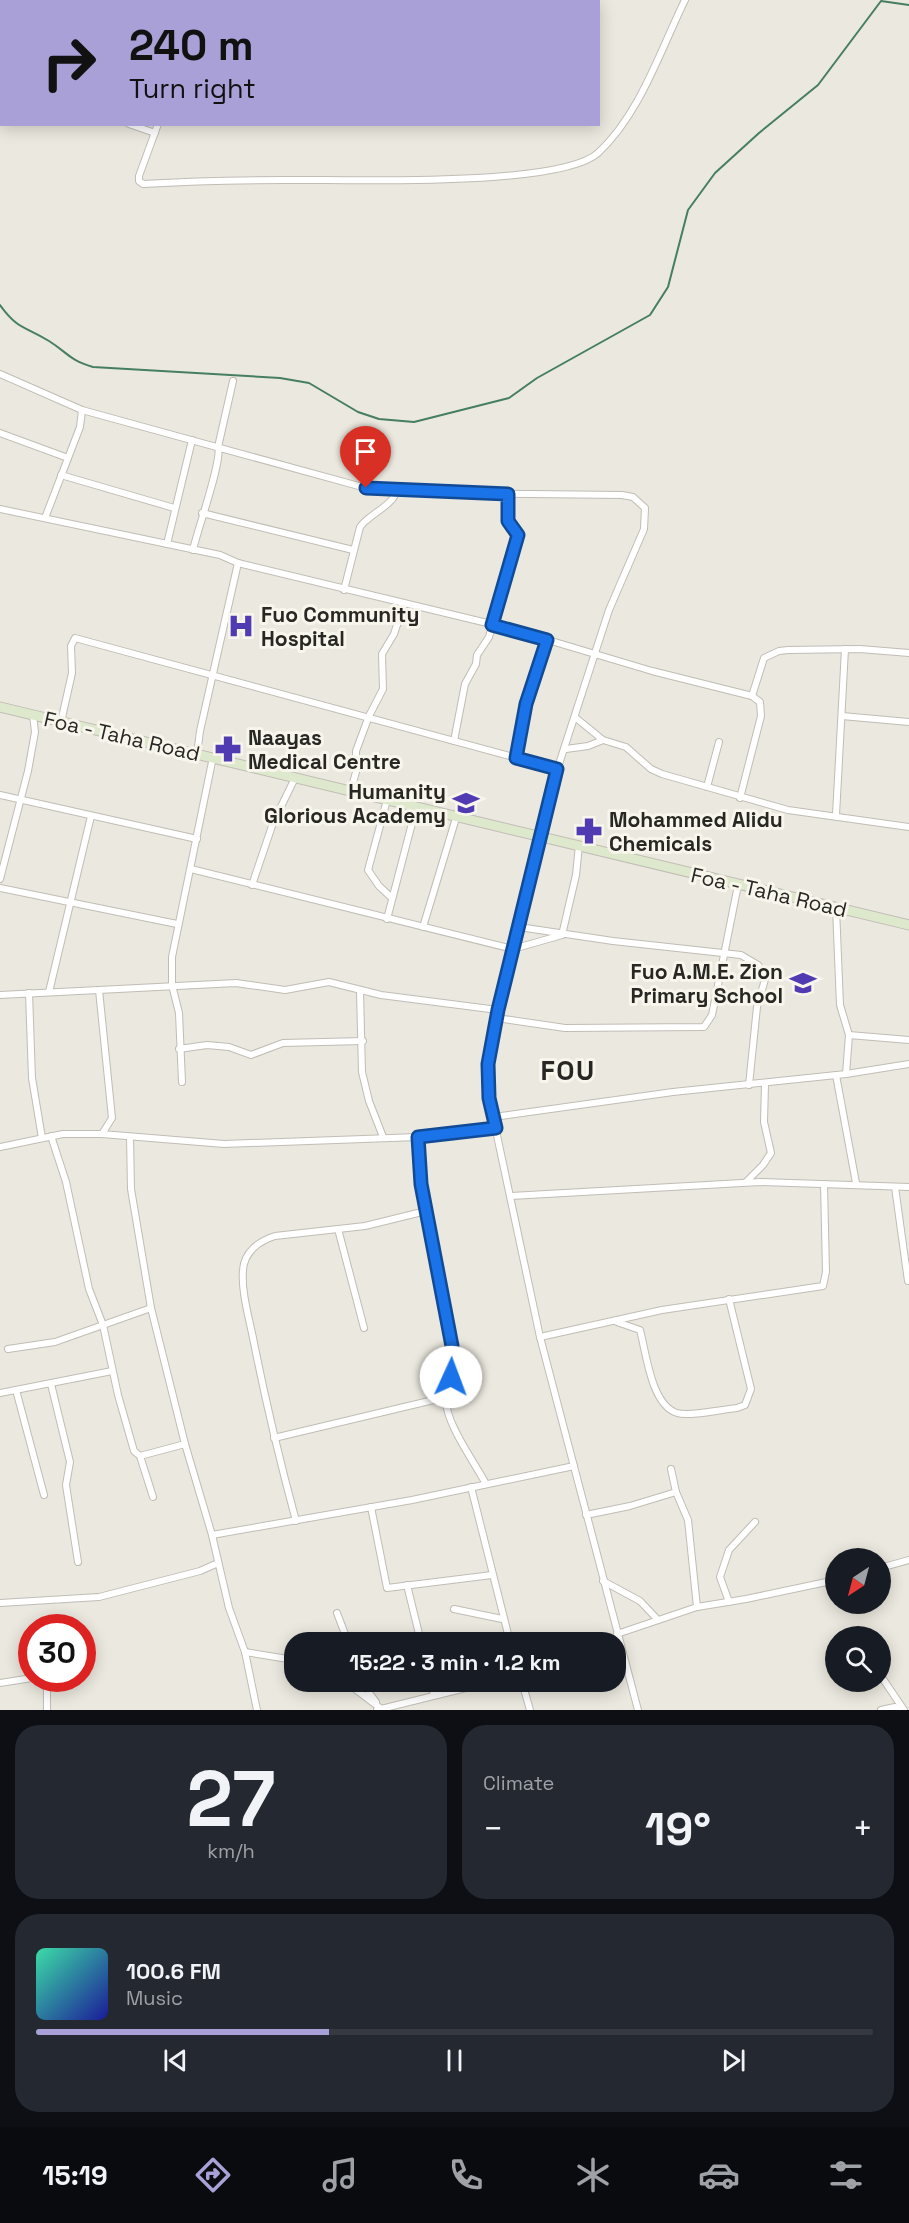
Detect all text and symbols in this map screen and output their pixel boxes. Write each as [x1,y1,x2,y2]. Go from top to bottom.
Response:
text: 240 m [129,19,254,72]
icon: right [30,24,108,102]
text: Turn right [129,71,256,106]
pin [340,426,391,488]
icon: arrive [349,435,382,468]
place label: Fuo Community Hospital [261,601,419,652]
hospital icon: Fuo Community Hospital [226,611,256,641]
street label: Foa - Taha Road [41,705,203,767]
place label: Naayas Medical Centre [248,724,401,775]
pharmacy icon: Naayas Medical Centre [213,734,243,764]
place label: Humanity Glorious Academy [264,778,446,829]
school or university icon: Humanity Glorious Academy [451,788,481,818]
place label: Mohammed Alidu Chemicals [609,806,783,857]
pharmacy icon: Mohammed Alidu Chemicals [574,816,604,846]
street label: Foa - Taha Road [688,861,850,923]
place label: Fuo A.M.E. Zion Primary School [630,958,783,1009]
school or university icon: Fuo A.M.E. Zion Primary School [788,968,818,998]
district label: FOU [540,1053,596,1088]
position arrow [419,1345,483,1409]
north arrow [825,1548,891,1614]
map controls [825,1548,891,1692]
speed limit sign: 30 [18,1614,96,1692]
button: search [825,1626,891,1692]
text: 15:22 · 3 min · 1.2 km [349,1648,561,1676]
text: 27 [187,1749,275,1849]
text: Climate [483,1770,554,1796]
text: 19° [645,1801,711,1858]
text: − [483,1808,503,1850]
text: + [853,1808,873,1850]
text: km/h [207,1838,255,1864]
text: 100.6 FM [126,1957,221,1985]
text: Music [126,1985,183,2011]
icon: previous [159,2044,192,2077]
icon: pause [438,2044,471,2077]
icon: next [717,2044,750,2077]
icon: directions [192,2154,234,2196]
icon: music [319,2154,361,2196]
icon: phone [445,2154,487,2196]
icon: climate [572,2154,614,2196]
icon: car [698,2154,740,2196]
icon: filters [825,2154,867,2196]
text: 15:19 [42,2158,108,2193]

